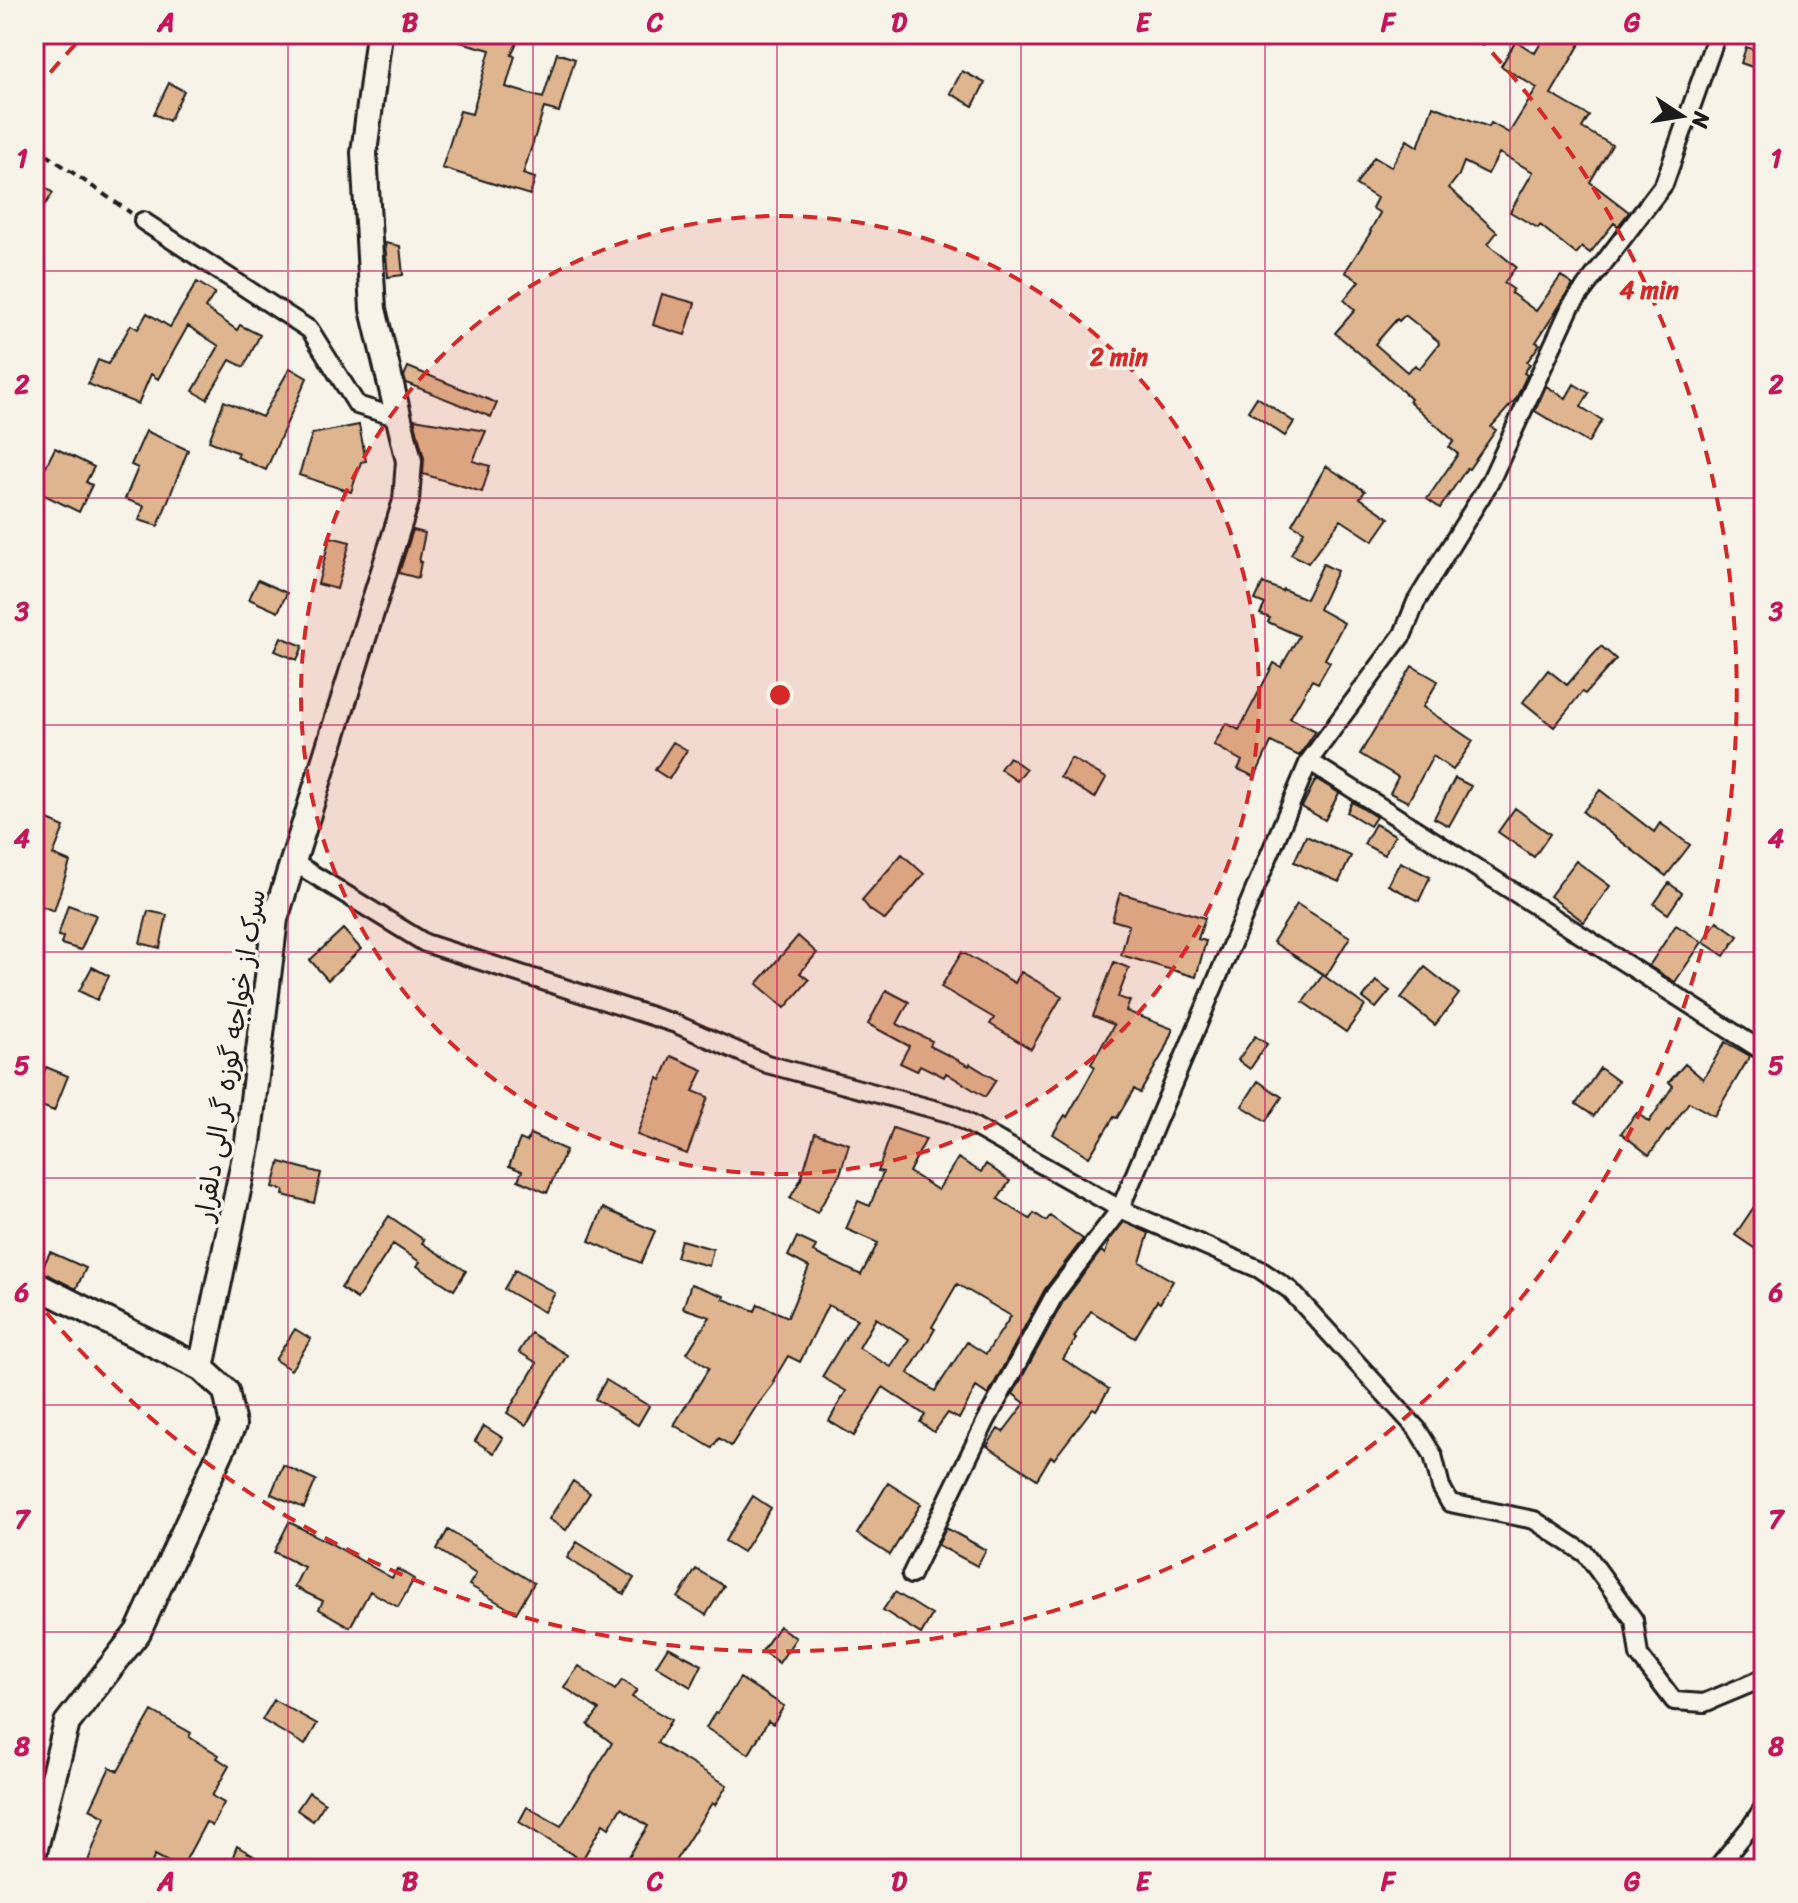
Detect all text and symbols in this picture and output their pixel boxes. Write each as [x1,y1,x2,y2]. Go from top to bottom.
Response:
text: A [156,0,175,45]
text: B [402,0,419,45]
text: C [646,0,664,45]
text: D [891,0,907,45]
text: E [1136,0,1153,45]
text: F [1380,0,1397,45]
text: G [1624,0,1641,45]
north arrow [1642,76,1722,156]
text: N [1680,108,1722,132]
text: 1 [16,135,28,181]
text: 1 [1770,135,1782,181]
text: 4 min [1619,269,1679,311]
text: 2 min [1089,336,1148,378]
text: 2 [13,361,30,407]
text: 2 [1767,361,1784,407]
text: 3 [14,588,30,634]
text: 3 [1768,588,1784,634]
centre of rings [766,681,794,709]
text: 4 [14,815,30,861]
text: 4 [1768,815,1784,861]
street label: سرک از خواجه گوزه گر الی دلقرار [181,886,279,1226]
text: 5 [14,1042,30,1088]
text: 5 [1768,1042,1784,1088]
text: 6 [14,1269,30,1315]
text: 6 [1768,1269,1784,1315]
text: 7 [15,1496,32,1542]
text: 7 [1769,1496,1786,1542]
text: 8 [13,1723,30,1769]
text: 8 [1767,1723,1784,1769]
text: A [156,1858,175,1903]
text: B [402,1858,419,1903]
text: C [646,1858,664,1903]
text: D [891,1858,907,1903]
text: E [1136,1858,1153,1903]
text: F [1380,1858,1397,1903]
text: G [1624,1858,1641,1903]

